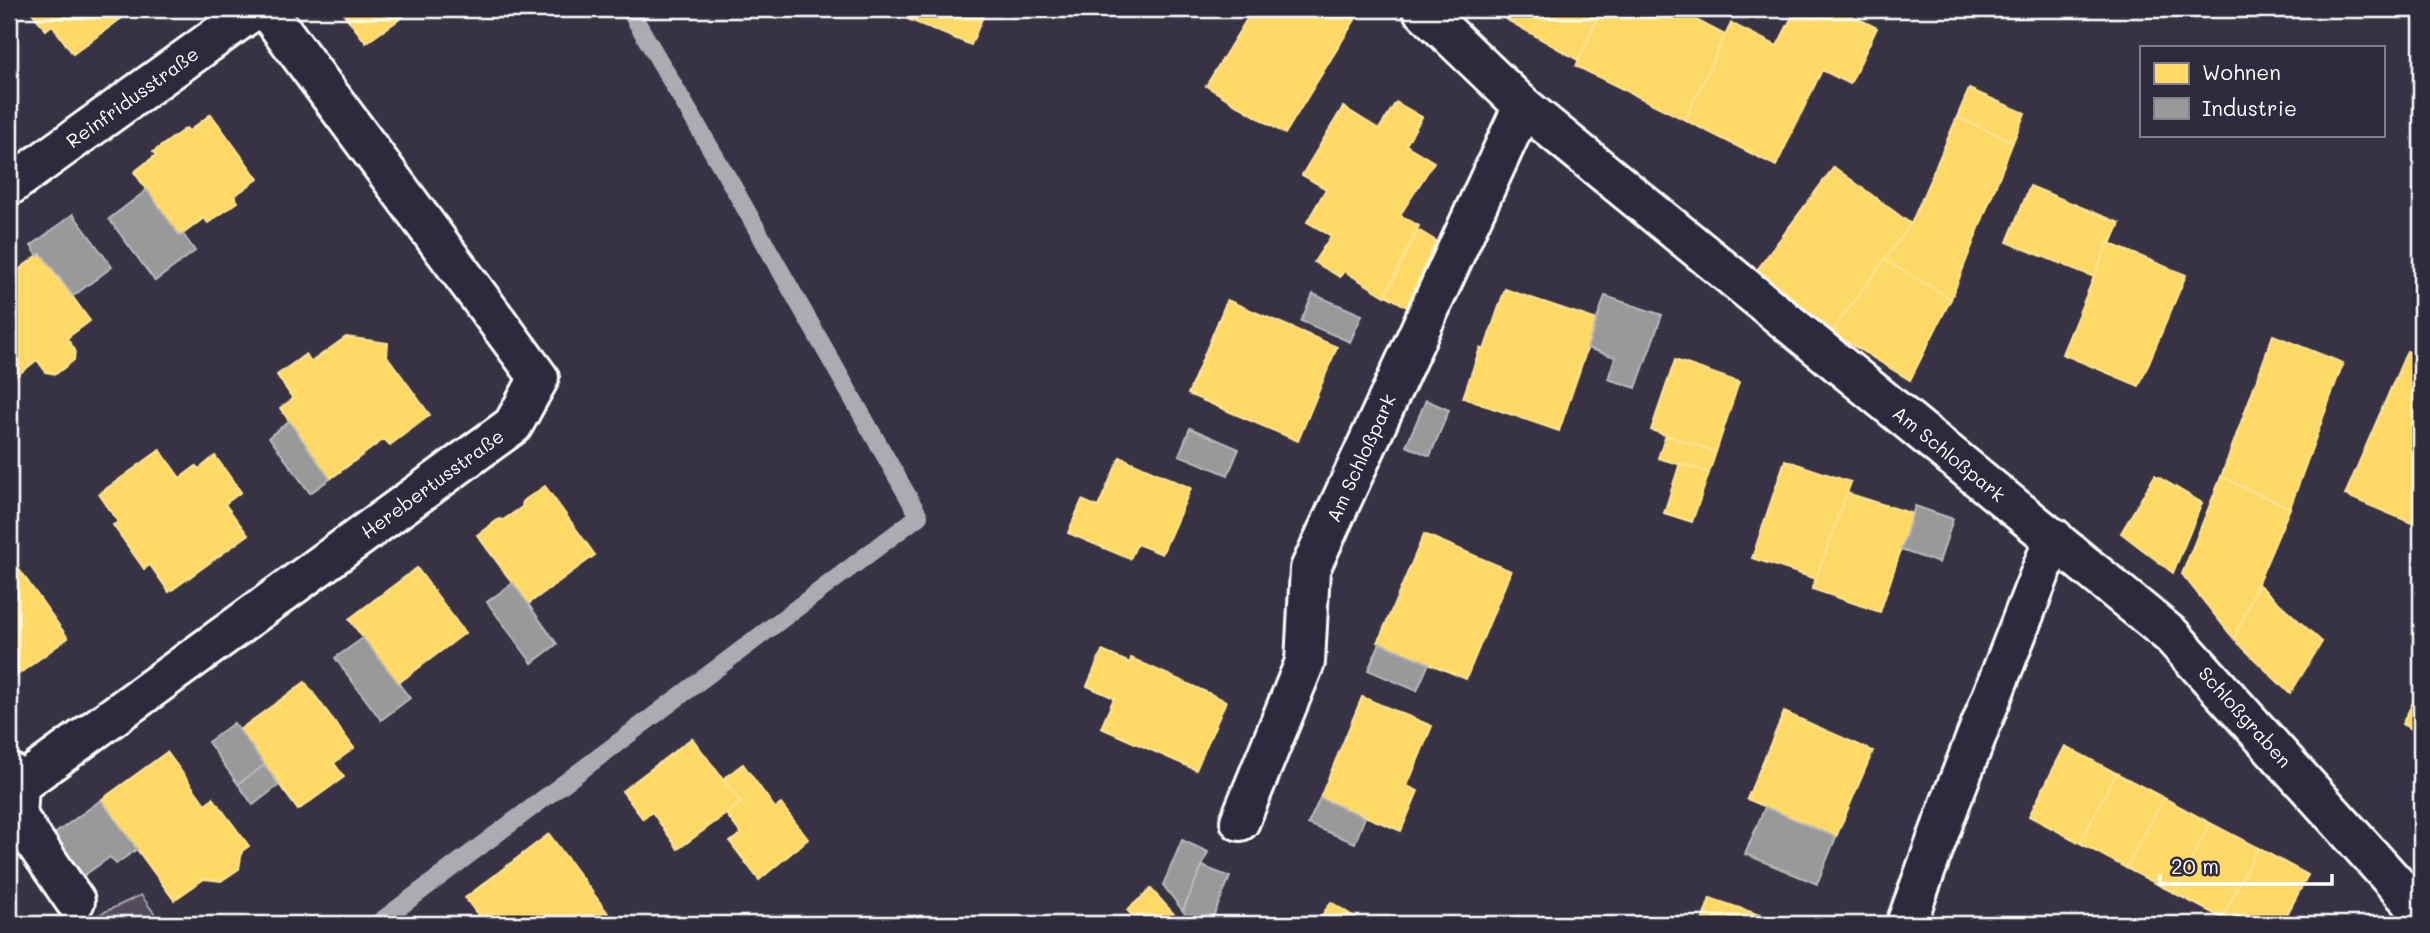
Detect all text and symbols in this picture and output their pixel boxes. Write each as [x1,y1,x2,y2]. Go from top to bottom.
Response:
street label: Reinfridusstraße [61,41,203,153]
legend [2140,46,2384,136]
text: Wohnen [2202,58,2281,85]
text: Industrie [2202,94,2297,121]
street label: Am Schloßpark [1320,390,1401,526]
street label: Am Schloßpark [1888,400,2011,507]
street label: Herebertusstraße [356,423,509,544]
street label: Schloßgraben [2193,661,2297,772]
scale bar [2160,842,2332,886]
text: 20 m [2171,852,2219,879]

